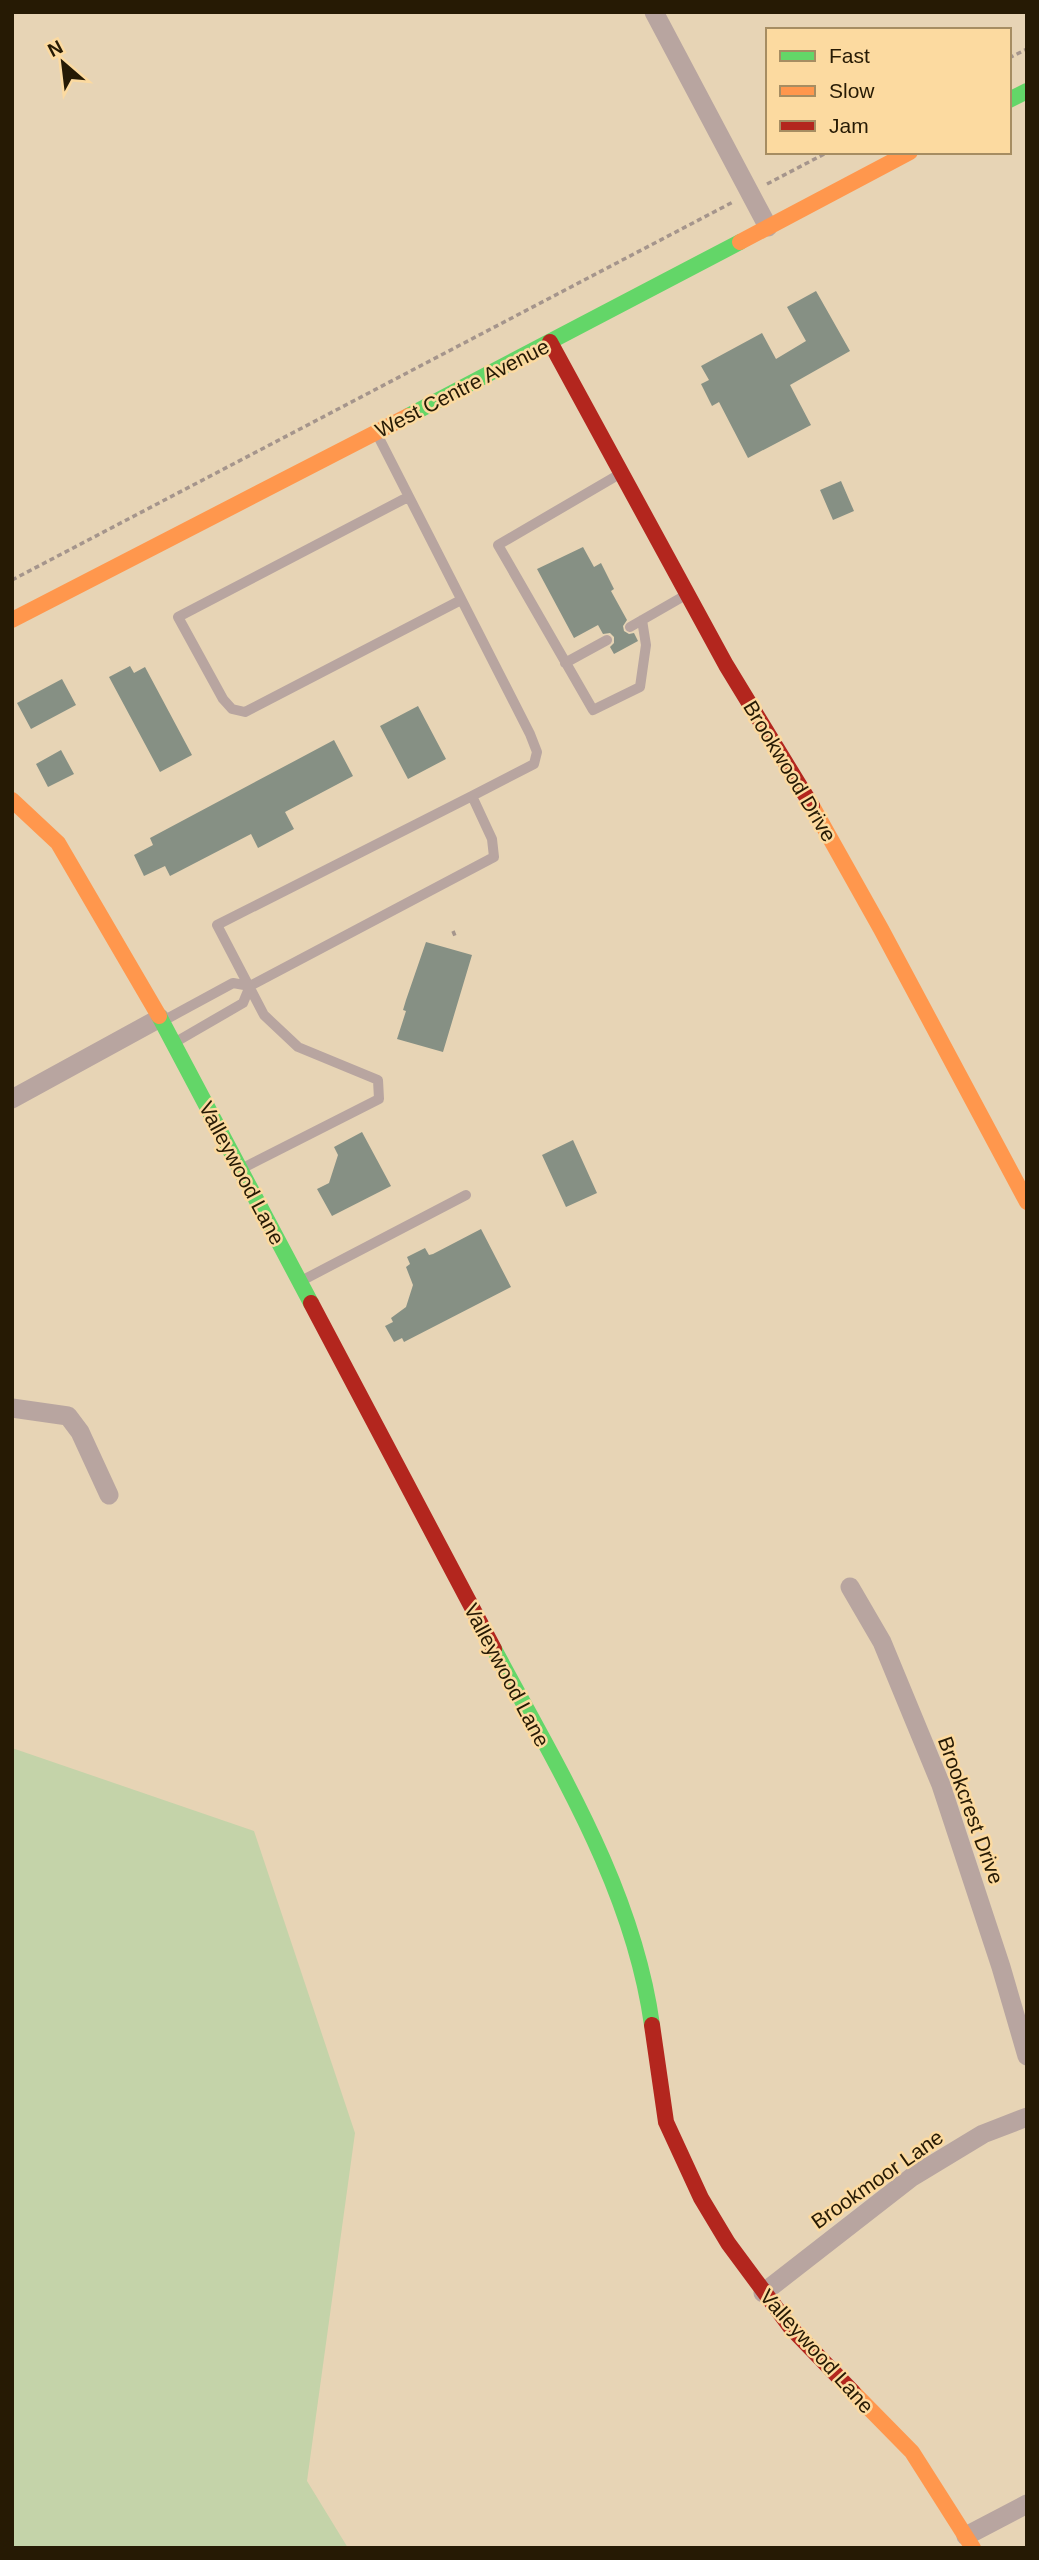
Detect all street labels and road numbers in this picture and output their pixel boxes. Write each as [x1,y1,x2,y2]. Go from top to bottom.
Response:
street label: West Centre Avenue [371,334,553,442]
street label: Brookwood Drive [739,697,841,845]
street label: Valleywood Lane [195,1098,289,1248]
street label: Valleywood Lane [460,1600,554,1750]
street label: Brookcrest Drive [934,1733,1008,1887]
street label: Brookmoor Lane [807,2125,947,2233]
street label: Valleywood Lane [755,2284,879,2418]

